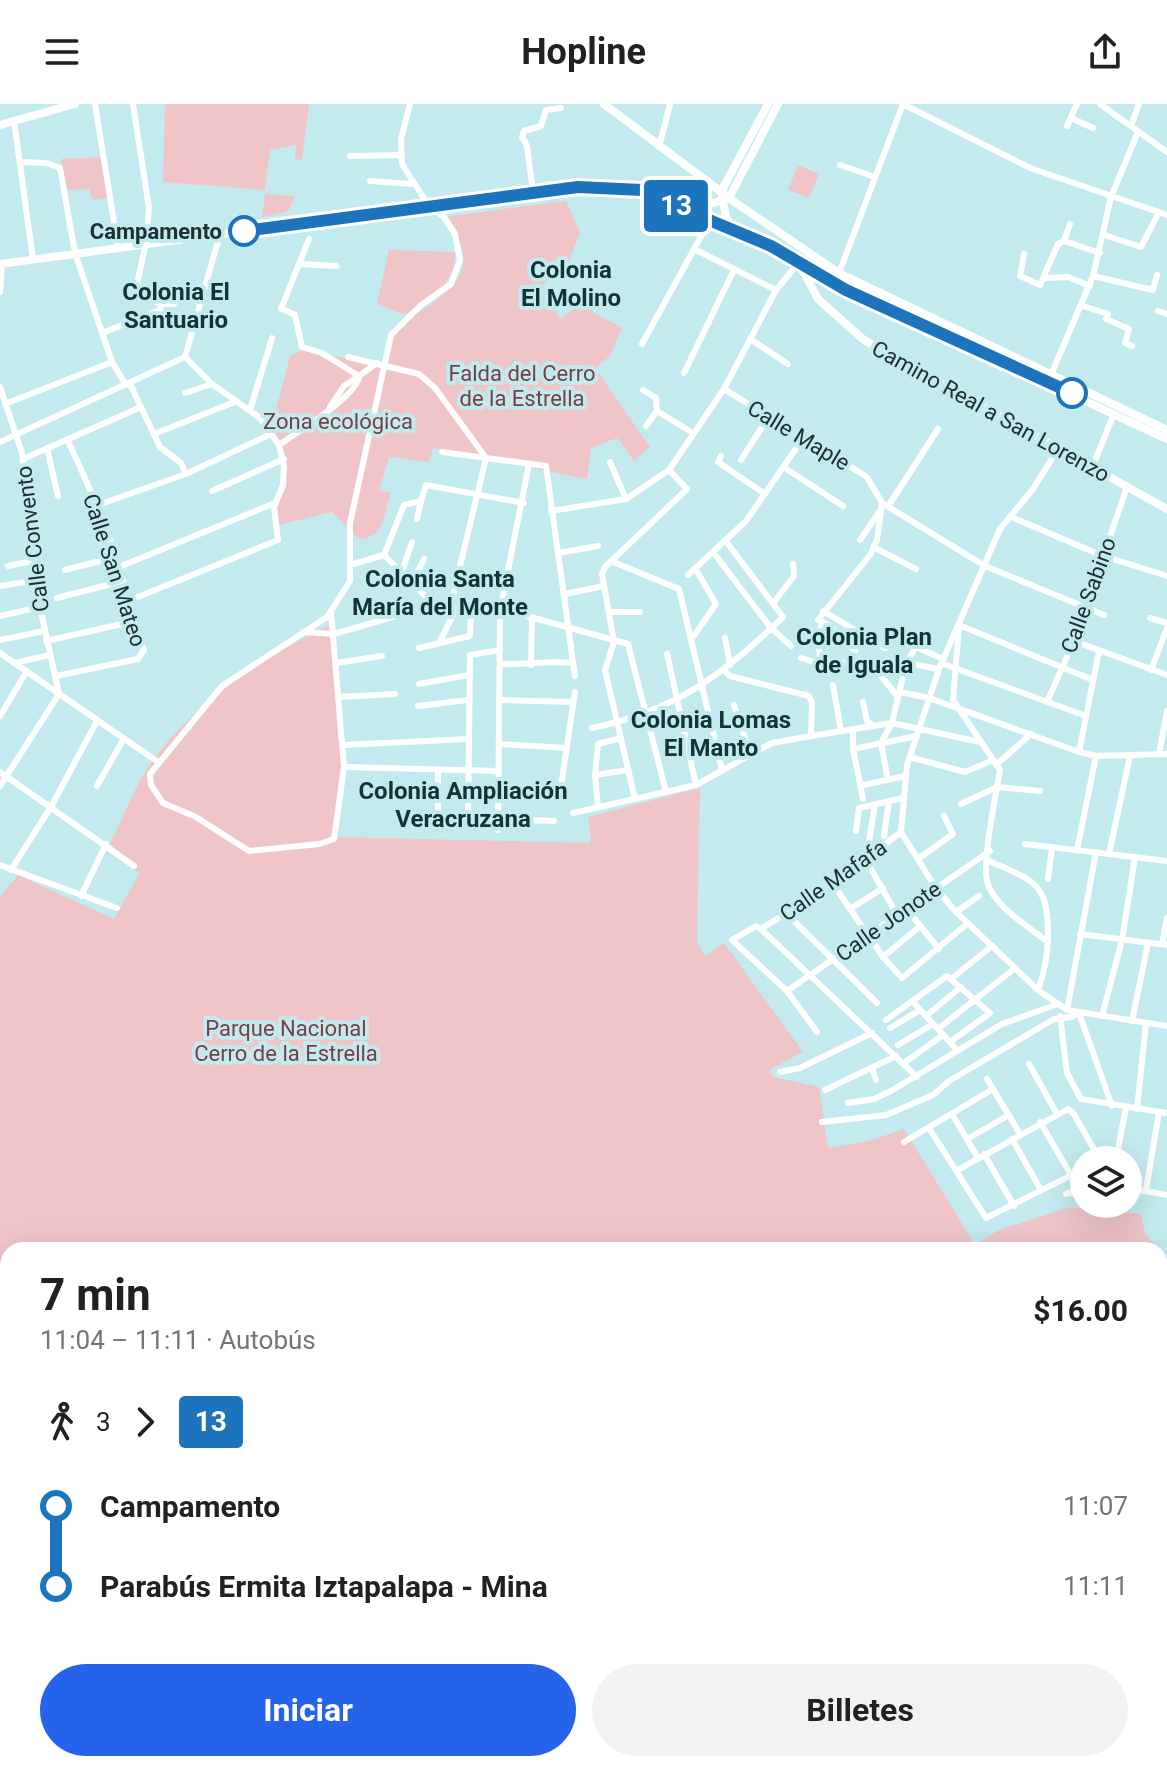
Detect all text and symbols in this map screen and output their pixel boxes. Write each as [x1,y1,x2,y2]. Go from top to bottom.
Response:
icon: menu [40,30,84,74]
icon: share [1083,30,1127,74]
text: Hopline [521,31,646,73]
line badge: 13 [640,180,712,232]
text: 13 [660,189,692,222]
marker: Campamento [229,216,259,246]
place label: Campamento [90,219,222,244]
district label: Colonia El Molino [521,256,621,312]
district label: Colonia El Santuario [122,278,230,334]
street label: Camino Real a San Lorenzo [868,336,1114,487]
park label: Falda del Cerro de la Estrella [448,361,596,411]
unlabelled marker [1057,378,1087,408]
street label: Calle Maple [743,395,854,476]
park label: Zona ecológica [263,409,413,434]
street label: Calle Convento [11,464,54,613]
street label: Calle San Mateo [78,491,151,650]
street label: Calle Sabino [1056,534,1121,657]
district label: Colonia Santa María del Monte [352,565,528,621]
district label: Colonia Plan de Iguala [796,623,932,679]
district label: Colonia Lomas El Manto [631,706,791,762]
district label: Colonia Ampliación Veracruzana [358,777,568,833]
street label: Calle Mafafa [775,834,891,926]
street label: Calle Jonote [831,876,946,967]
park label: Parque Nacional Cerro de la Estrella [194,1016,378,1066]
map controls [1070,1146,1142,1218]
button: layers [1070,1146,1142,1218]
text: 7 min [40,1269,151,1321]
text: $16.00 [1033,1293,1128,1328]
text: 11:04 – 11:11 · Autobús [40,1325,316,1355]
icon: walk [40,1400,84,1444]
icon: forward [123,1400,167,1444]
text: 13 [195,1405,227,1438]
text: 3 [96,1407,111,1437]
text: Campamento [100,1489,280,1524]
text: 11:07 [1063,1491,1128,1521]
text: Parabús Ermita Iztapalapa - Mina [100,1569,548,1604]
text: 11:11 [1063,1571,1128,1601]
button: Iniciar [40,1664,576,1756]
button: Billetes [592,1664,1128,1756]

